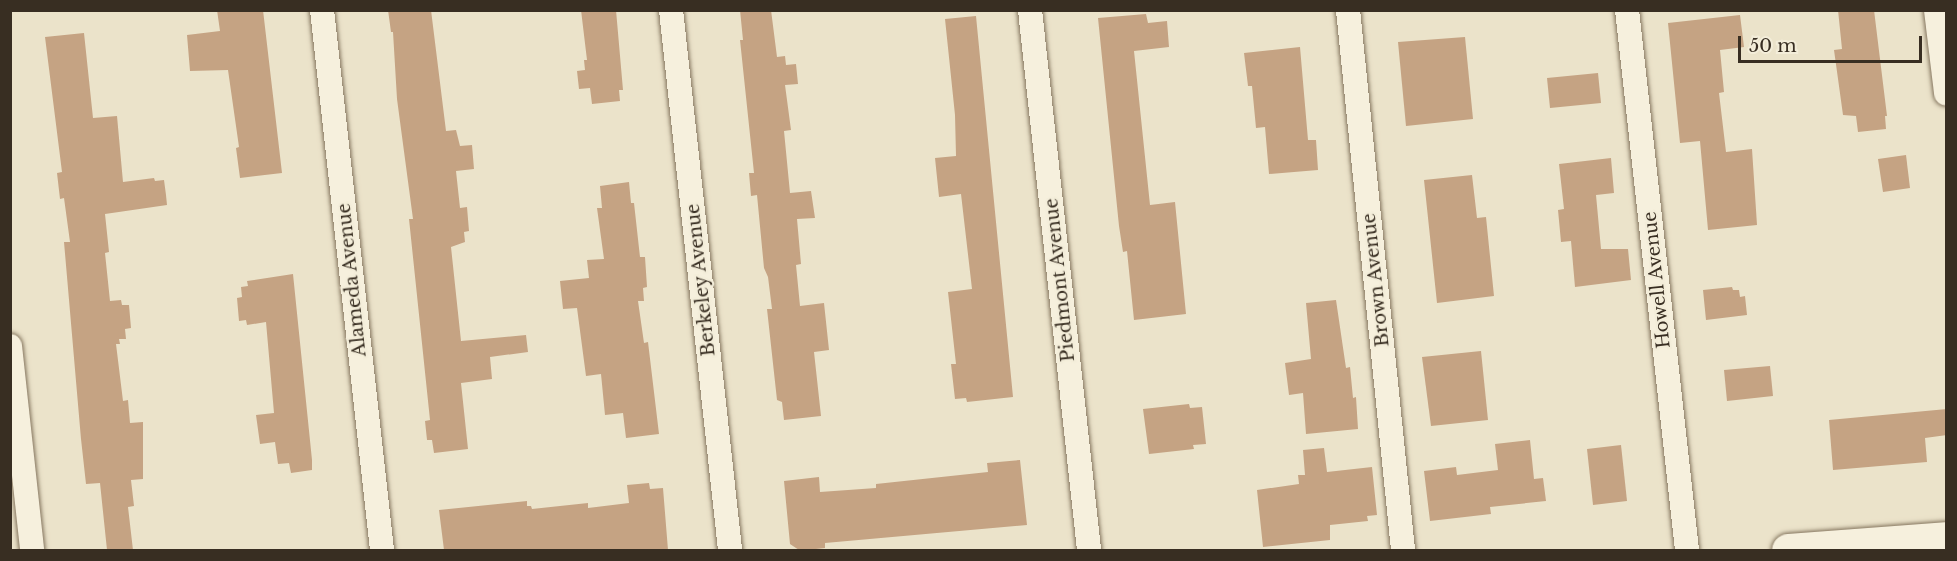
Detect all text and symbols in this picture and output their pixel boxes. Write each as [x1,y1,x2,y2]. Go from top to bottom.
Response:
scale bar [1741,24,1926,62]
text: 50 m [1749,35,1797,57]
street label: Piedmont Avenue [1041,197,1079,363]
street label: Alameda Avenue [333,202,371,358]
street label: Berkeley Avenue [682,202,720,358]
street label: Howell Avenue [1639,210,1675,350]
street label: Brown Avenue [1358,212,1394,348]

